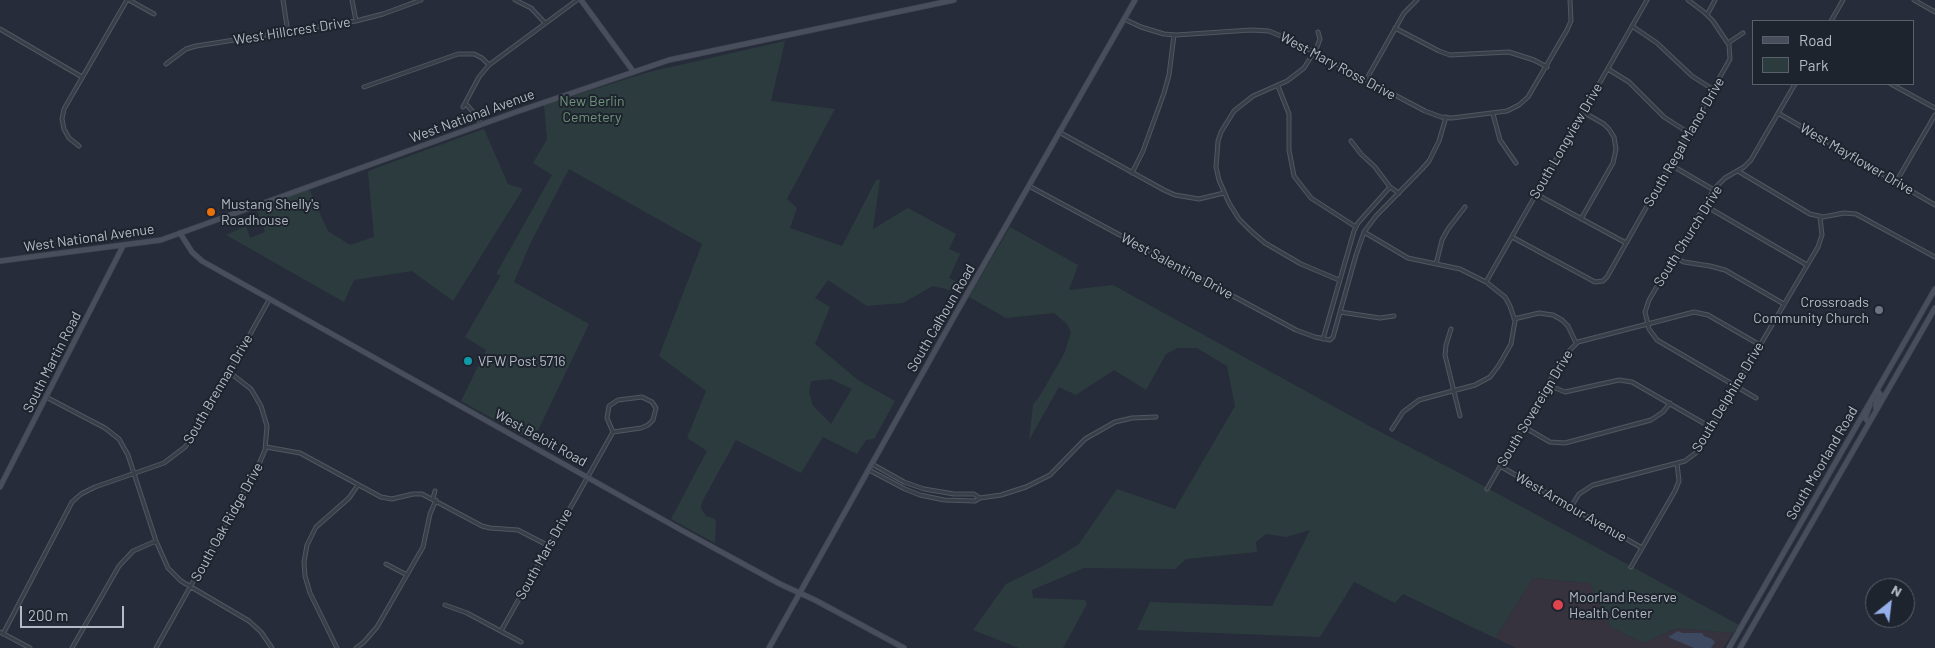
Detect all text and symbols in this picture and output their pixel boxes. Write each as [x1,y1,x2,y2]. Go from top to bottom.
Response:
street label: West Hillcrest Drive [232,13,352,49]
legend [1752,20,1915,85]
street label: West Mary Ross Drive [1277,28,1399,104]
text: Road [1799,31,1832,49]
text: Park [1799,56,1828,74]
street label: South Regal Manor Drive [1640,74,1728,210]
street label: South Longview Drive [1526,80,1606,202]
street label: West National Avenue [407,86,537,146]
park label: New Berlin Cemetery [559,93,625,125]
street label: West Mayflower Drive [1797,119,1917,199]
street label: South Church Drive [1650,182,1726,290]
place label: Mustang Shelly's Roadhouse [221,196,320,228]
marker: Mustang Shelly's Roadhouse [205,206,217,218]
street label: West National Avenue [23,221,155,255]
street label: West Salentine Drive [1118,229,1236,303]
street label: South Calhoun Road [903,261,979,375]
place label: Crossroads Community Church [1753,294,1869,326]
marker: Crossroads Community Church [1873,304,1885,316]
street label: South Martin Road [19,309,85,415]
street label: South Brennan Drive [180,331,256,447]
street label: South Delphine Drive [1688,339,1768,455]
street label: South Sovereign Drive [1493,347,1577,469]
place label: VFW Post 5716 [478,353,565,369]
marker: VFW Post 5716 [462,355,474,367]
street label: South Moorland Road [1783,403,1861,523]
street label: West Beloit Road [492,406,590,470]
street label: South Oak Ridge Drive [187,460,267,584]
street label: West Armour Avenue [1512,468,1630,546]
street label: South Mars Drive [512,505,576,603]
north arrow [1865,578,1915,628]
text: N [1889,581,1905,600]
place label: Moorland Reserve Health Center [1569,589,1677,622]
scale bar [22,596,126,628]
marker: Moorland Reserve Health Center [1551,598,1565,612]
text: 200 m [28,606,68,624]

